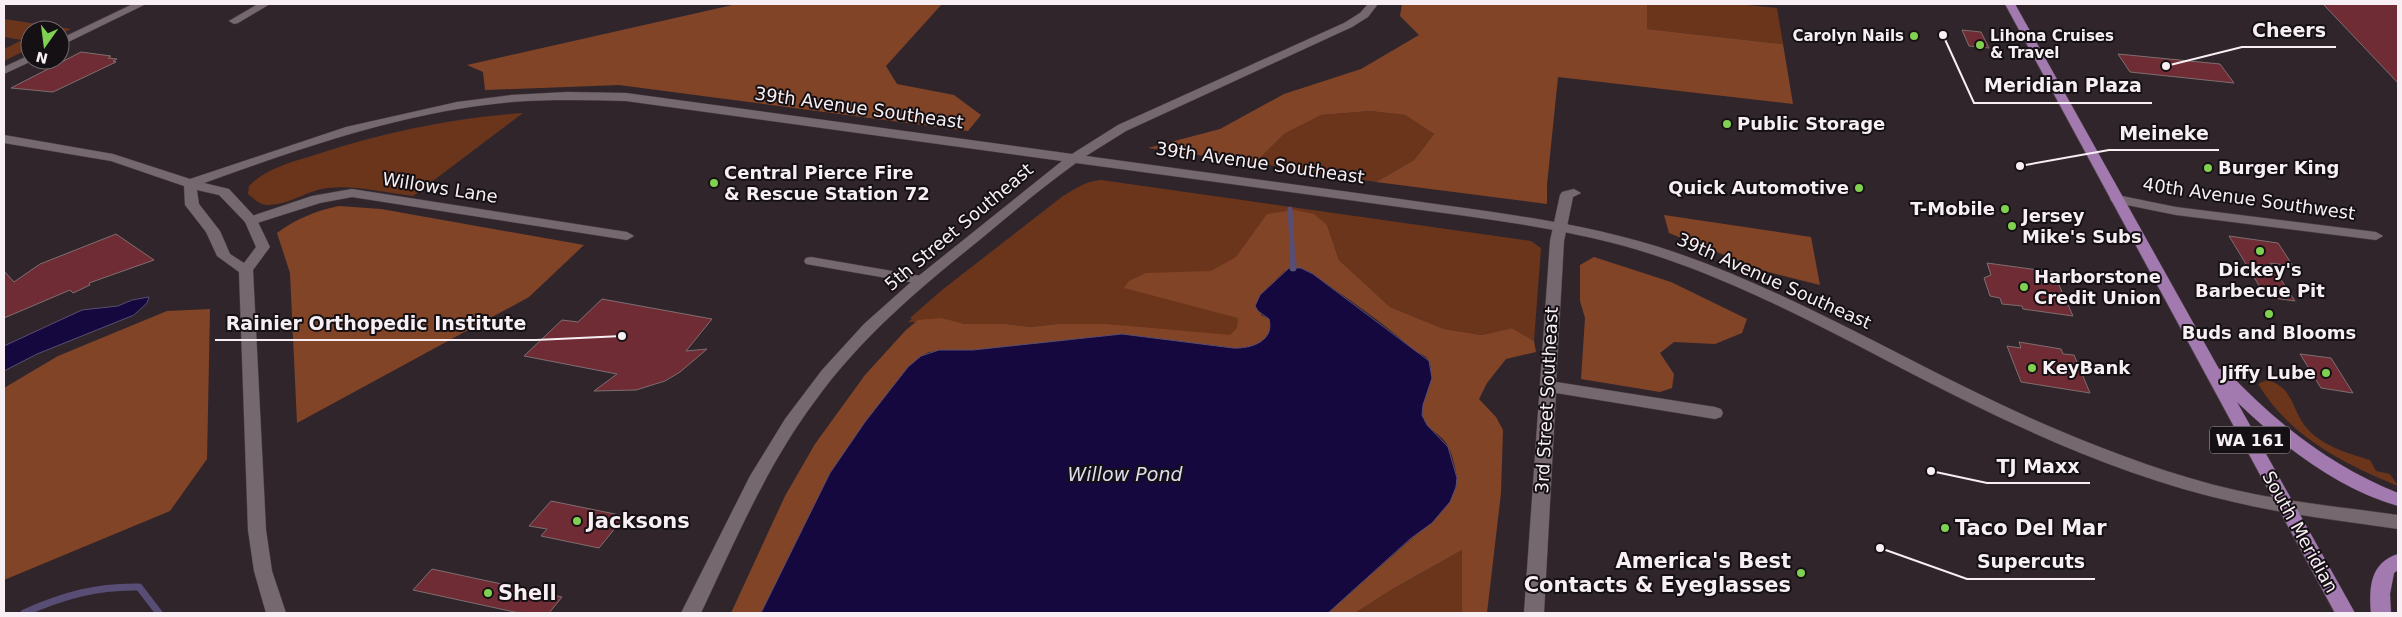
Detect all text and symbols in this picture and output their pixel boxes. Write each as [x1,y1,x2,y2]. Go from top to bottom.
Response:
callout: Cheers [2242,13,2336,47]
text: Cheers [2252,19,2326,41]
north arrow [20,20,70,70]
place label: Carolyn Nails [1792,27,1904,45]
place label: Lihona Cruises & Travel [1990,27,2114,62]
marker: Carolyn Nails [1908,30,1920,42]
marker: Lihona Cruises & Travel [1974,39,1986,51]
text: N [34,48,49,67]
callout: Meridian Plaza [1974,69,2152,103]
text: Meridian Plaza [1984,74,2142,96]
street label: 39th Avenue Southeast [753,82,965,133]
place label: Public Storage [1737,113,1885,134]
callout: Meineke [2109,116,2219,150]
marker: Public Storage [1721,118,1733,130]
text: Meineke [2119,122,2209,144]
street label: 39th Avenue Southeast [1154,137,1366,188]
place label: Burger King [2218,157,2339,178]
street label: 5th Street Southeast [880,158,1037,295]
place label: Central Pierce Fire & Rescue Station 72 [724,162,930,204]
marker: Burger King [2202,162,2214,174]
street label: Willows Lane [381,168,499,207]
street label: 40th Avenue Southwest [2142,173,2357,224]
marker: Central Pierce Fire & Rescue Station 72 [708,177,720,189]
place label: Quick Automotive [1668,177,1849,198]
marker: Quick Automotive [1853,182,1865,194]
place label: T-Mobile [1910,198,1995,219]
marker: T-Mobile [1999,203,2011,215]
place label: Jersey Mike's Subs [2020,205,2142,247]
marker: Jersey Mike's Subs [2006,220,2018,232]
street label: 39th Avenue Southeast [1674,228,1875,333]
marker: Dickey's Barbecue Pit [2254,245,2266,257]
place label: Dickey's Barbecue Pit [2195,259,2325,301]
place label: Harborstone Credit Union [2034,266,2161,308]
marker: Harborstone Credit Union [2018,281,2030,293]
callout: Rainier Orthopedic Institute [215,306,536,340]
street label: 3rd Street Southeast [1531,306,1562,494]
marker: Buds and Blooms [2263,308,2275,320]
text: Rainier Orthopedic Institute [226,312,526,334]
place label: Buds and Blooms [2182,322,2356,343]
place label: KeyBank [2042,357,2131,378]
marker: KeyBank [2026,362,2038,374]
place label: Jiffy Lube [2219,362,2316,383]
marker: Jiffy Lube [2320,367,2332,379]
road number: WA 161 [2210,426,2290,454]
callout: TJ Maxx [1987,449,2090,483]
text: TJ Maxx [1997,455,2079,477]
water label: Willow Pond [1067,463,1183,485]
street label: South Meridian [2258,467,2343,596]
place label: Jacksons [585,509,690,533]
marker: Jacksons [571,515,583,527]
place label: Taco Del Mar [1955,516,2107,540]
marker: Taco Del Mar [1939,522,1951,534]
callout: Supercuts [1967,545,2095,579]
place label: America's Best Contacts & Eyeglasses [1524,549,1791,597]
text: Supercuts [1977,550,2085,572]
marker: America's Best Contacts & Eyeglasses [1795,567,1807,579]
place label: Shell [498,581,557,605]
marker: Shell [482,587,494,599]

